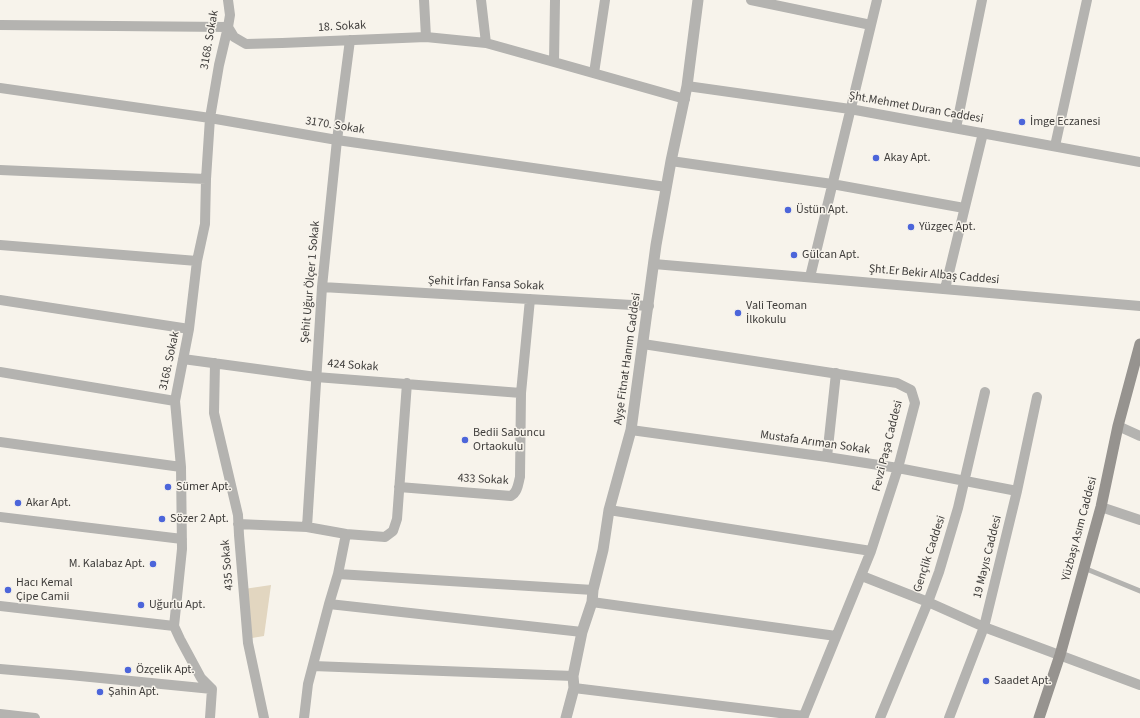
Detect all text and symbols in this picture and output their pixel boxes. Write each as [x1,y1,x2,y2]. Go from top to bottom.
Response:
street label: 3168. Sokak [198,9,222,71]
street label: 18. Sokak [318,19,366,35]
street label: Şht.Mehmet Duran Caddesi [848,89,984,127]
street label: 3170. Sokak [304,114,366,138]
place label: İmge Eczanesi [1030,115,1100,129]
marker: İmge Eczanesi [1017,117,1027,127]
place label: Akay Apt. [884,151,930,165]
marker: Akay Apt. [871,153,881,163]
place label: Üstün Apt. [796,203,848,217]
marker: Üstün Apt. [783,205,793,215]
street label: Şehit Uğur Ölçer 1 Sokak [298,220,324,344]
place label: Yüzgeç Apt. [919,220,976,234]
marker: Yüzgeç Apt. [906,222,916,232]
place label: Gülcan Apt. [802,248,859,262]
marker: Gülcan Apt. [789,250,799,260]
street label: Şht.Er Bekir Albaş Caddesi [868,262,1000,288]
street label: Şehit İrfan Fansa Sokak [428,274,544,294]
street label: Ayşe Fitnat Hanım Caddesi [612,292,644,426]
place label: Vali Teoman İlkokulu [746,299,807,327]
marker: Vali Teoman İlkokulu [733,308,743,318]
street label: 3168. Sokak [157,330,183,392]
street label: 424 Sokak [327,357,379,375]
street label: Fevzi Paşa Caddesi [870,399,906,493]
place label: Bedii Sabuncu Ortaokulu [473,426,545,454]
street label: Mustafa Arıman Sokak [759,428,871,458]
marker: Bedii Sabuncu Ortaokulu [460,435,470,445]
street label: 433 Sokak [457,471,509,489]
street label: Yüzbaşı Asım Caddesi [1059,475,1101,583]
place label: Sümer Apt. [176,480,231,494]
marker: Sümer Apt. [163,482,173,492]
place label: Akar Apt. [26,496,71,510]
marker: Akar Apt. [13,498,23,508]
place label: Sözer 2 Apt. [170,512,229,526]
marker: Sözer 2 Apt. [157,514,167,524]
street label: Gençlik Caddesi [911,514,949,594]
street label: 19 Mayıs Caddesi [971,514,1005,600]
street label: 435 Sokak [219,539,237,591]
place label: M. Kalabaz Apt. [69,557,145,571]
marker: M. Kalabaz Apt. [148,559,158,569]
place label: Hacı Kemal Çipe Camii [16,576,73,604]
marker: Hacı Kemal Çipe Camii [3,585,13,595]
place label: Uğurlu Apt. [149,598,205,612]
marker: Uğurlu Apt. [136,600,146,610]
place label: Özçelik Apt. [136,663,194,677]
marker: Özçelik Apt. [123,665,133,675]
place label: Saadet Apt. [994,674,1052,688]
marker: Saadet Apt. [981,676,991,686]
place label: Şahin Apt. [108,685,159,699]
marker: Şahin Apt. [95,687,105,697]

